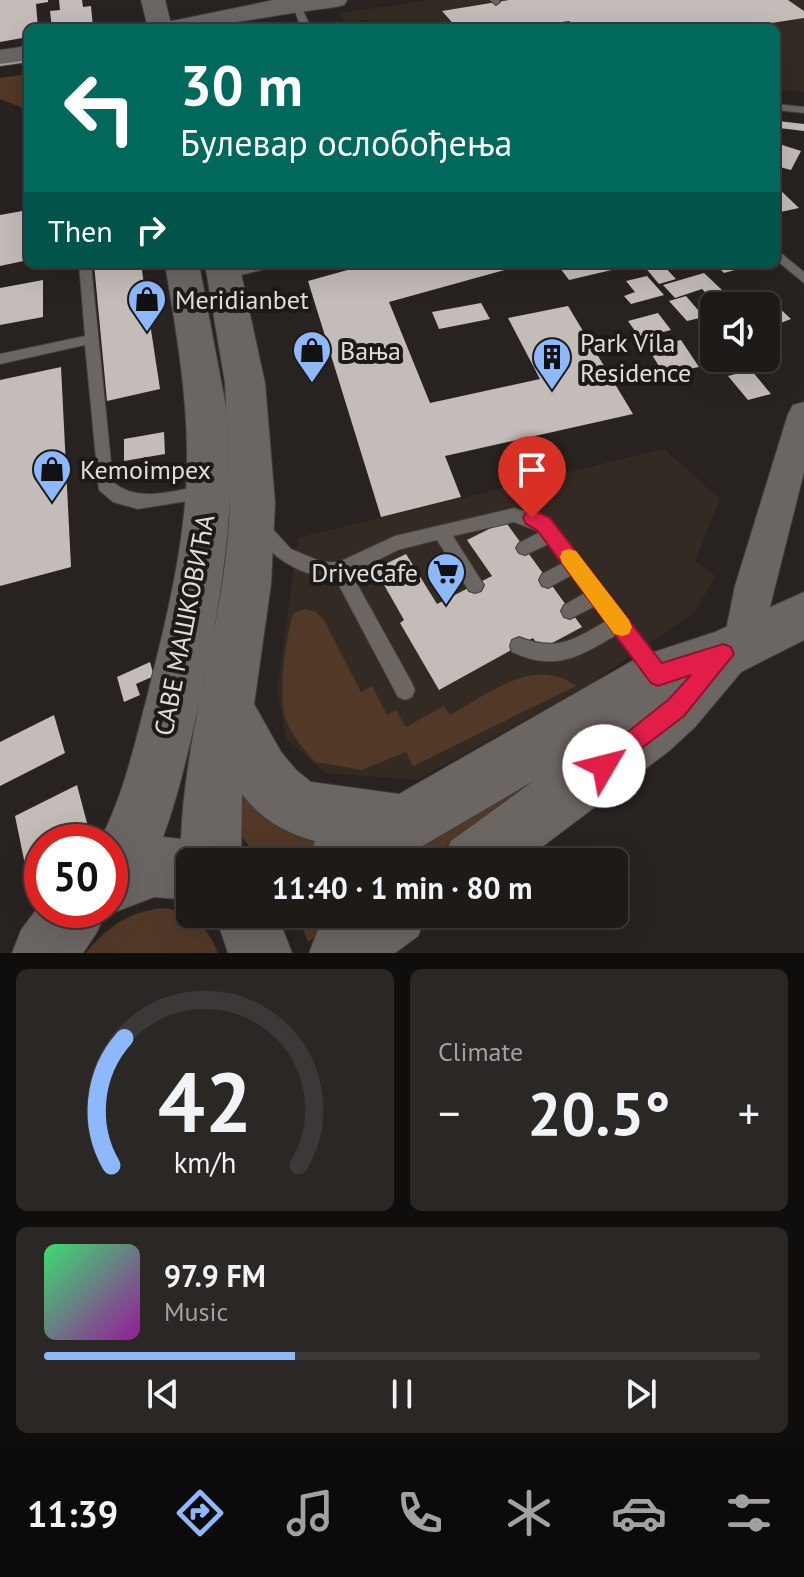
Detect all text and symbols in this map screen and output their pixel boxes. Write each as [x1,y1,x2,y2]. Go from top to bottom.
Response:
text: 30 m [180,49,303,121]
icon: left [48,56,152,160]
text: Булевар ослобођења [180,119,512,166]
icon: right [129,208,173,252]
text: Then [48,211,113,250]
shop icon: Meridianbet [126,278,168,333]
place label: Meridianbet [175,283,309,316]
map controls [700,292,780,372]
button: sound [700,292,780,372]
place label: Park Vila Residence [580,326,691,389]
shop icon: Вања [291,329,333,384]
place label: Вања [340,334,401,367]
building icon: Park Vila Residence [531,336,573,391]
pin [498,436,566,518]
shop icon: Kemoimpex [31,448,73,503]
icon: arrive [510,448,554,492]
place label: Kemoimpex [80,453,211,486]
street label: САВЕ МАШКОВИЋА [146,512,222,738]
supermarket icon: DriveCafe [425,551,467,606]
place label: DriveCafe [311,556,418,589]
position arrow [562,724,646,808]
speed limit sign: 50 [24,824,128,928]
text: 11:40 · 1 min · 80 m [272,868,532,907]
text: Climate [438,1035,523,1068]
text: 42 [158,1047,252,1155]
text: 20.5° [527,1074,671,1152]
text: − [438,1084,460,1141]
text: + [738,1084,760,1141]
text: km/h [174,1144,236,1181]
text: 97.9 FM [164,1256,266,1295]
text: Music [164,1295,228,1328]
icon: previous [141,1372,185,1416]
icon: pause [380,1372,424,1416]
icon: next [619,1372,663,1416]
icon: directions [172,1485,228,1541]
icon: music [282,1485,338,1541]
icon: phone [392,1485,448,1541]
icon: climate [501,1485,557,1541]
icon: car [611,1485,667,1541]
icon: filters [721,1485,777,1541]
text: 11:39 [27,1490,118,1537]

